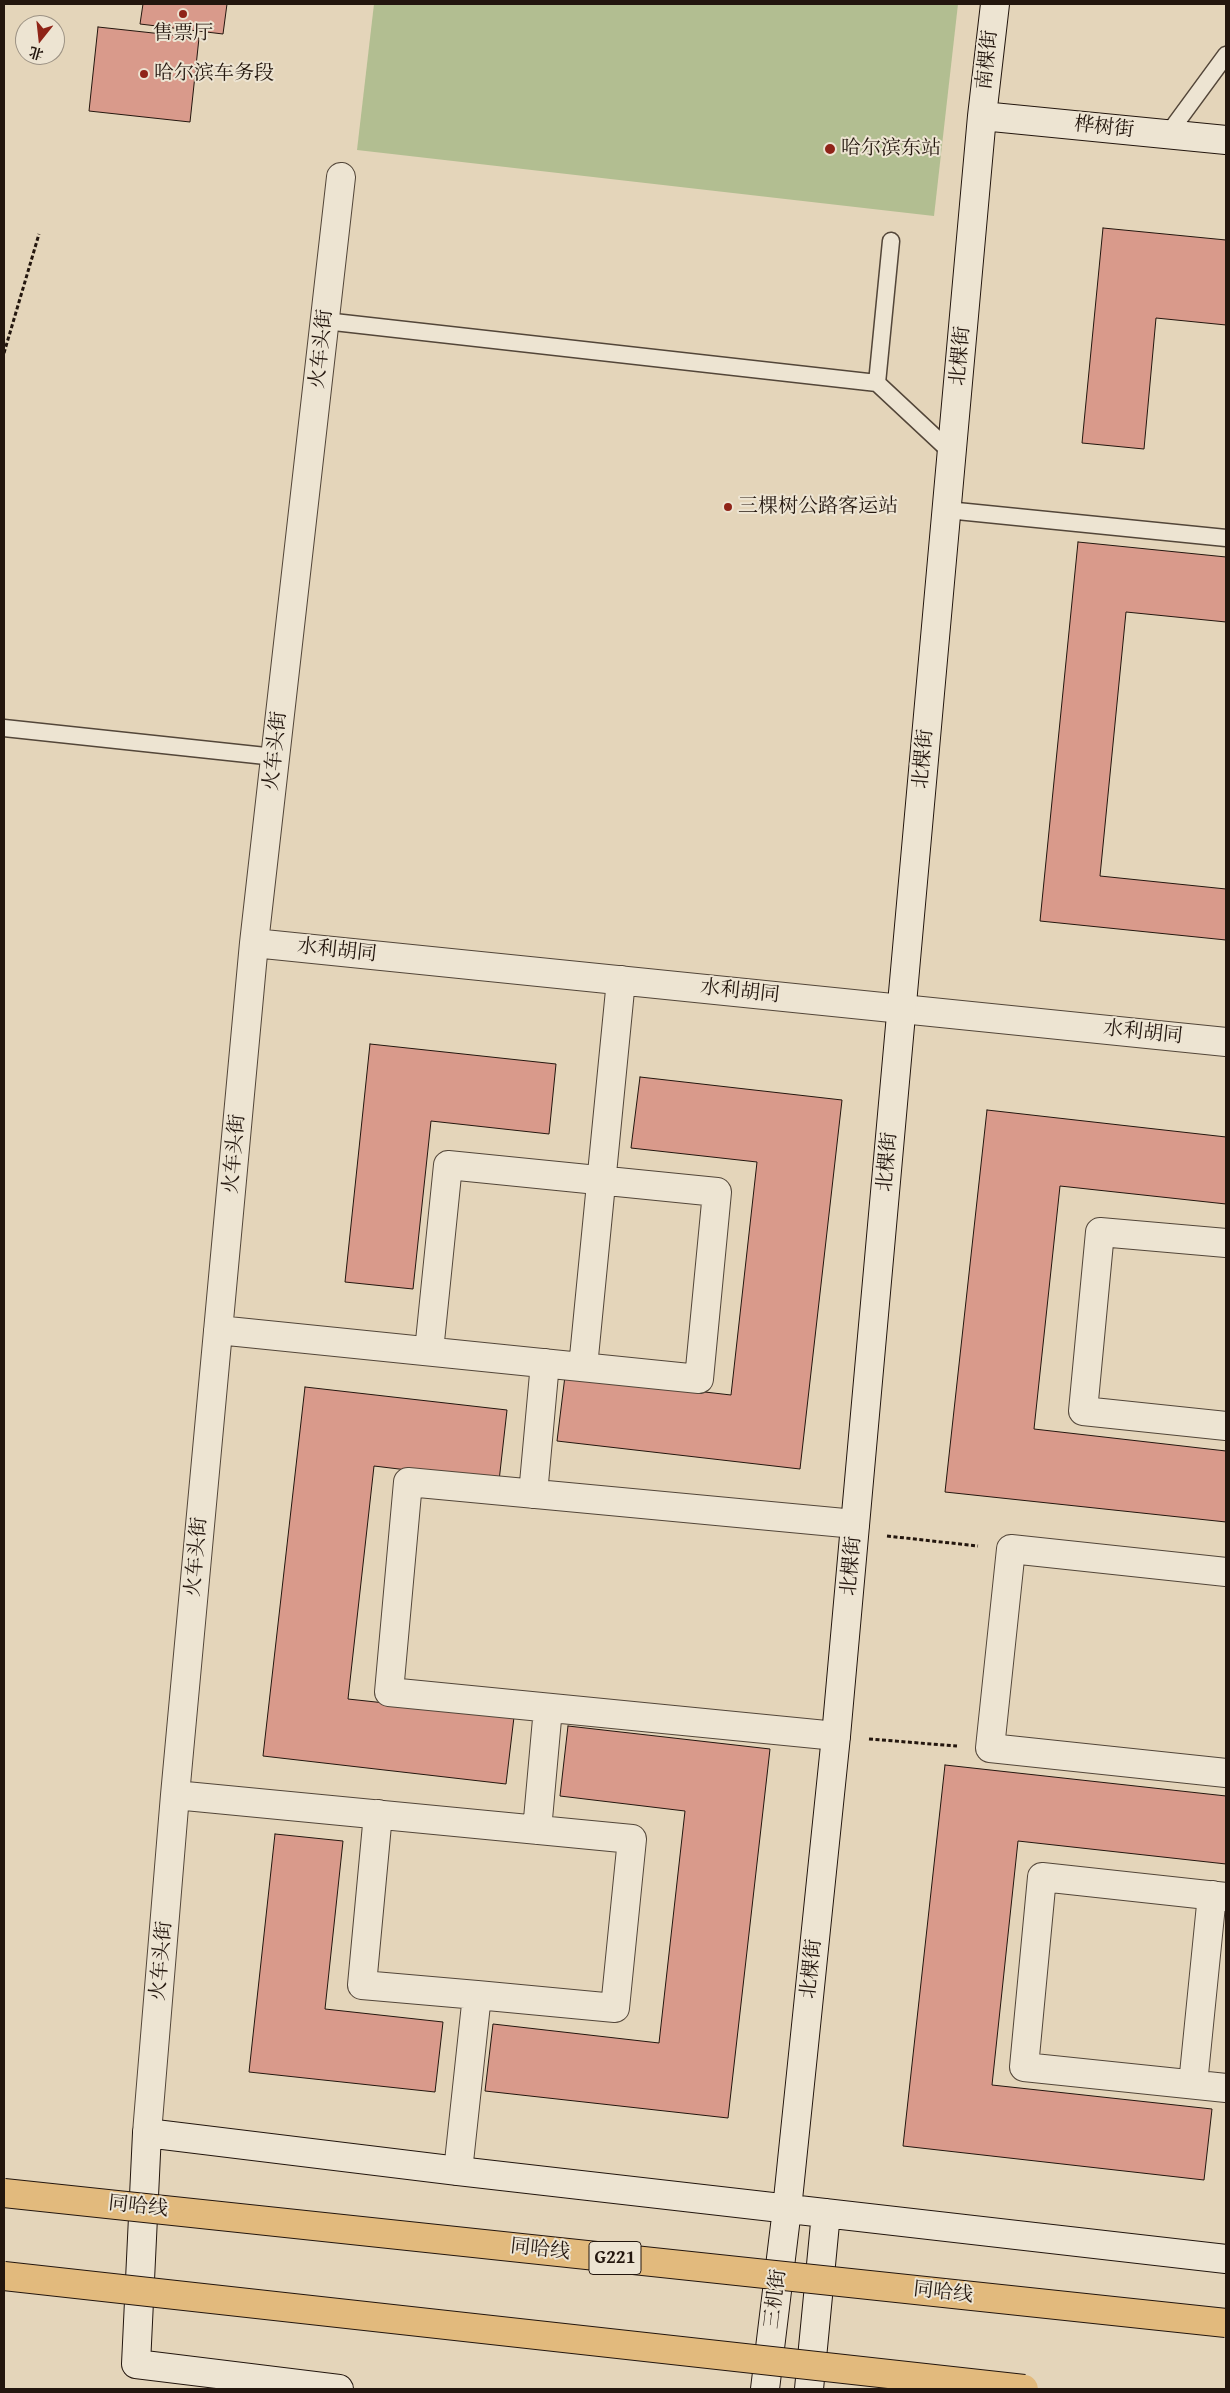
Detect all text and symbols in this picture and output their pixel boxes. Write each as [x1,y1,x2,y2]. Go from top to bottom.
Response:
marker: 售票厅 [177,8,189,20]
north arrow [15,15,65,65]
place label: 售票厅 [153,22,213,46]
street label: 南棵街 [973,29,1003,91]
text: 北 [27,42,46,65]
place label: 哈尔滨车务段 [154,62,274,86]
marker: 哈尔滨车务段 [138,68,150,80]
street label: 桦树街 [1073,113,1135,143]
place label: 哈尔滨东站 [841,137,941,161]
marker: 哈尔滨东站 [823,142,837,156]
street label: 火车头街 [306,308,338,390]
street label: 北棵街 [946,325,976,387]
place label: 三棵树公路客运站 [738,495,898,519]
marker: 三棵树公路客运站 [722,501,734,513]
street label: 火车头街 [260,710,292,792]
street label: 北棵街 [909,728,939,790]
street label: 水利胡同 [296,935,378,967]
street label: 水利胡同 [699,976,781,1008]
street label: 水利胡同 [1102,1017,1184,1049]
street label: 火车头街 [220,1113,250,1195]
street label: 北棵街 [873,1131,903,1193]
street label: 火车头街 [182,1516,212,1598]
street label: 北棵街 [837,1535,867,1597]
street label: 火车头街 [147,1920,177,2002]
street label: 北棵街 [797,1938,827,2000]
street label: 同哈线 [107,2192,169,2222]
street label: 同哈线 [509,2235,571,2265]
road number: G221 [589,2242,641,2274]
street label: 三机街 [760,2268,792,2330]
street label: 同哈线 [912,2278,974,2308]

